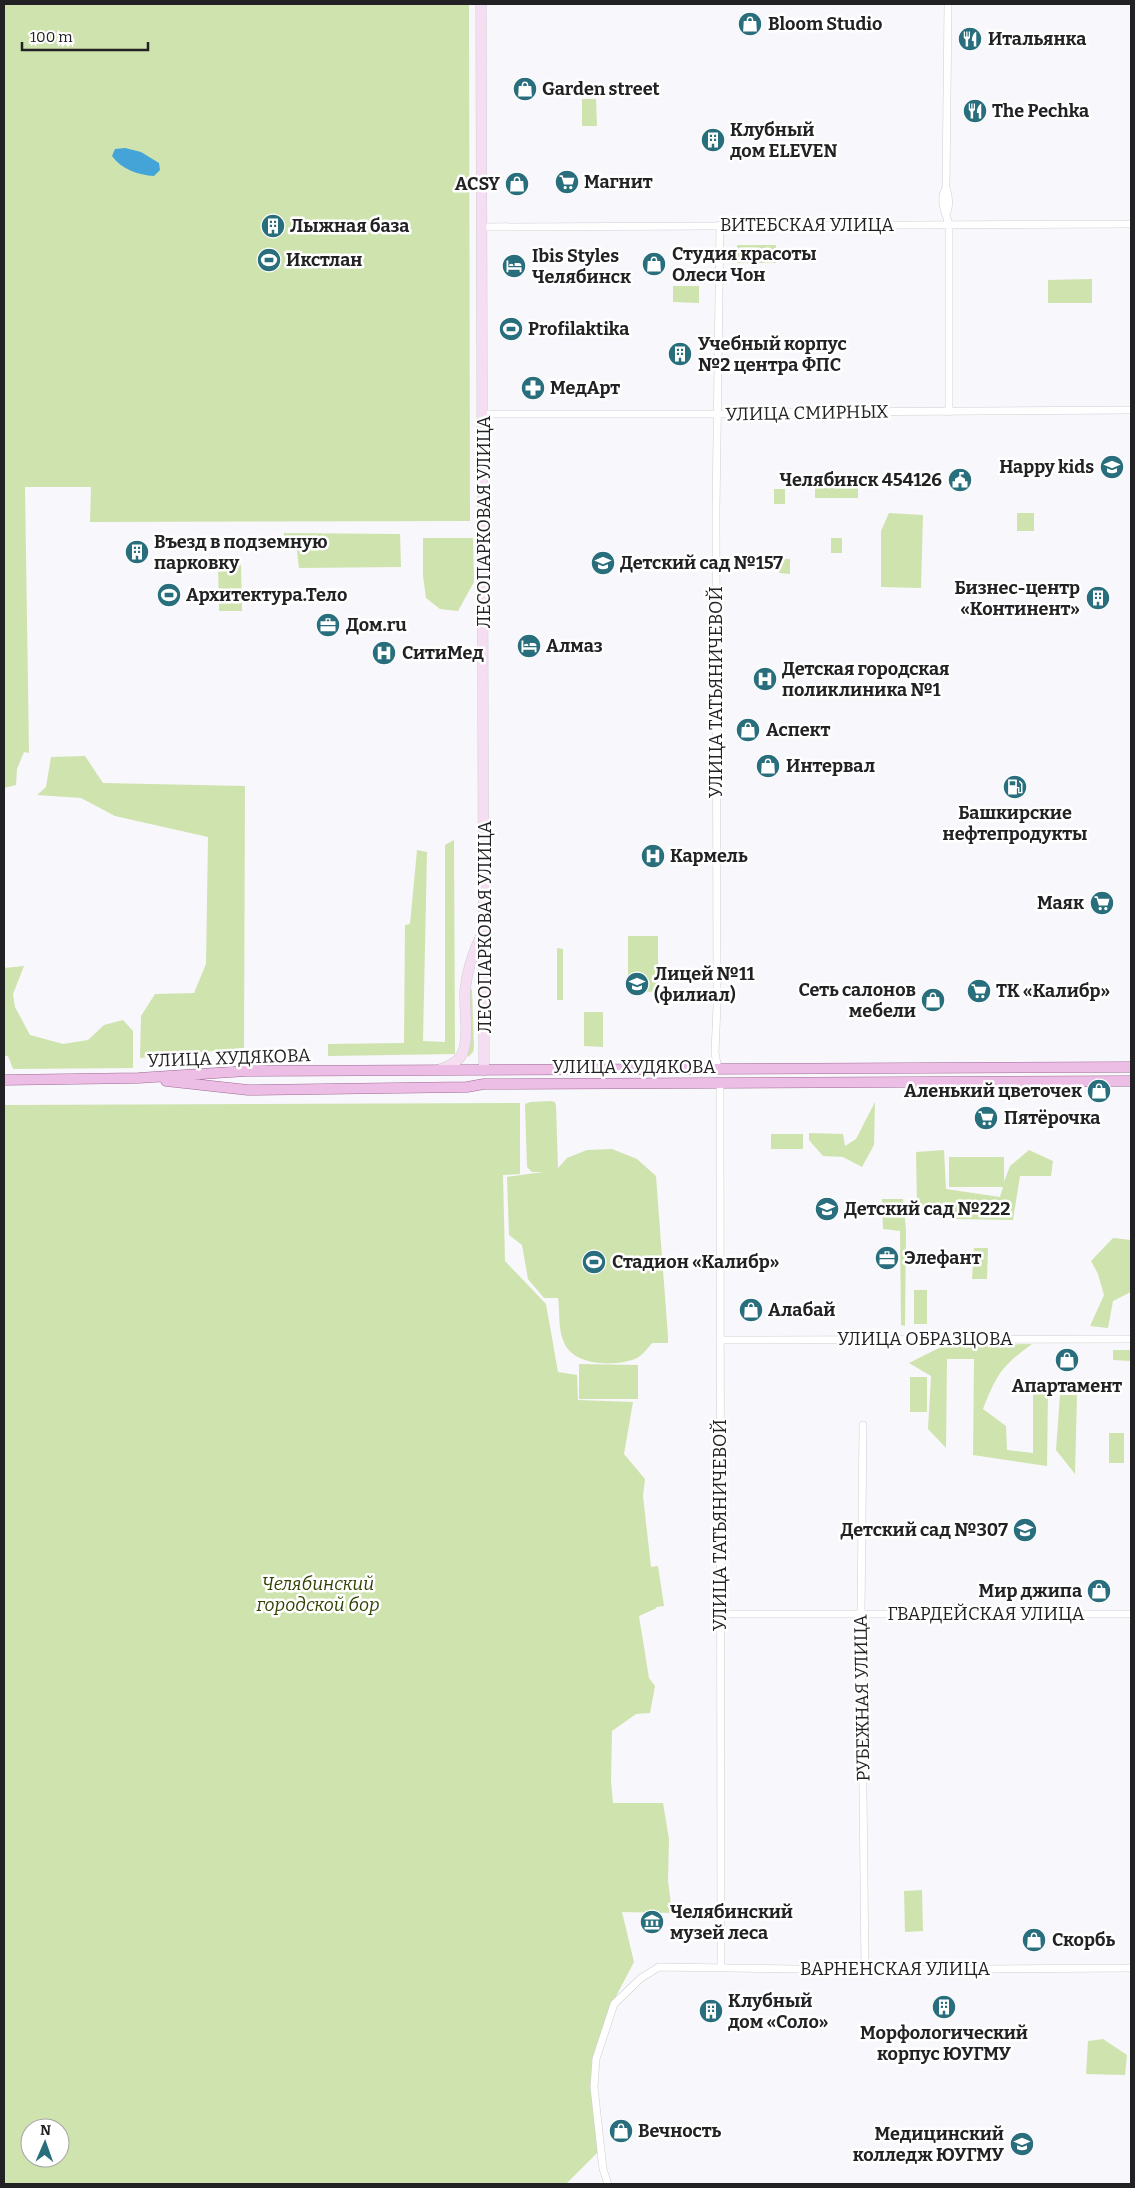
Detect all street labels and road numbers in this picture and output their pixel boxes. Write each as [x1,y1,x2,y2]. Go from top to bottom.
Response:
street label: ВИТЕБСКАЯ УЛИЦА [720,214,894,236]
street label: УЛИЦА СМИРНЫХ [725,401,889,425]
street label: ЛЕСОПАРКОВАЯ УЛИЦА [473,416,495,628]
street label: УЛИЦА ТАТЬЯНИЧЕВОЙ [705,586,727,798]
street label: ЛЕСОПАРКОВАЯ УЛИЦА [474,821,496,1033]
street label: УЛИЦА ХУДЯКОВА [147,1044,311,1072]
street label: УЛИЦА ХУДЯКОВА [552,1056,716,1078]
street label: УЛИЦА ОБРАЗЦОВА [837,1328,1013,1350]
street label: УЛИЦА ТАТЬЯНИЧЕВОЙ [709,1419,731,1631]
street label: ГВАРДЕЙСКАЯ УЛИЦА [887,1603,1085,1625]
street label: РУБЕЖНАЯ УЛИЦА [850,1614,874,1782]
street label: ВАРНЕНСКАЯ УЛИЦА [800,1958,990,1980]

